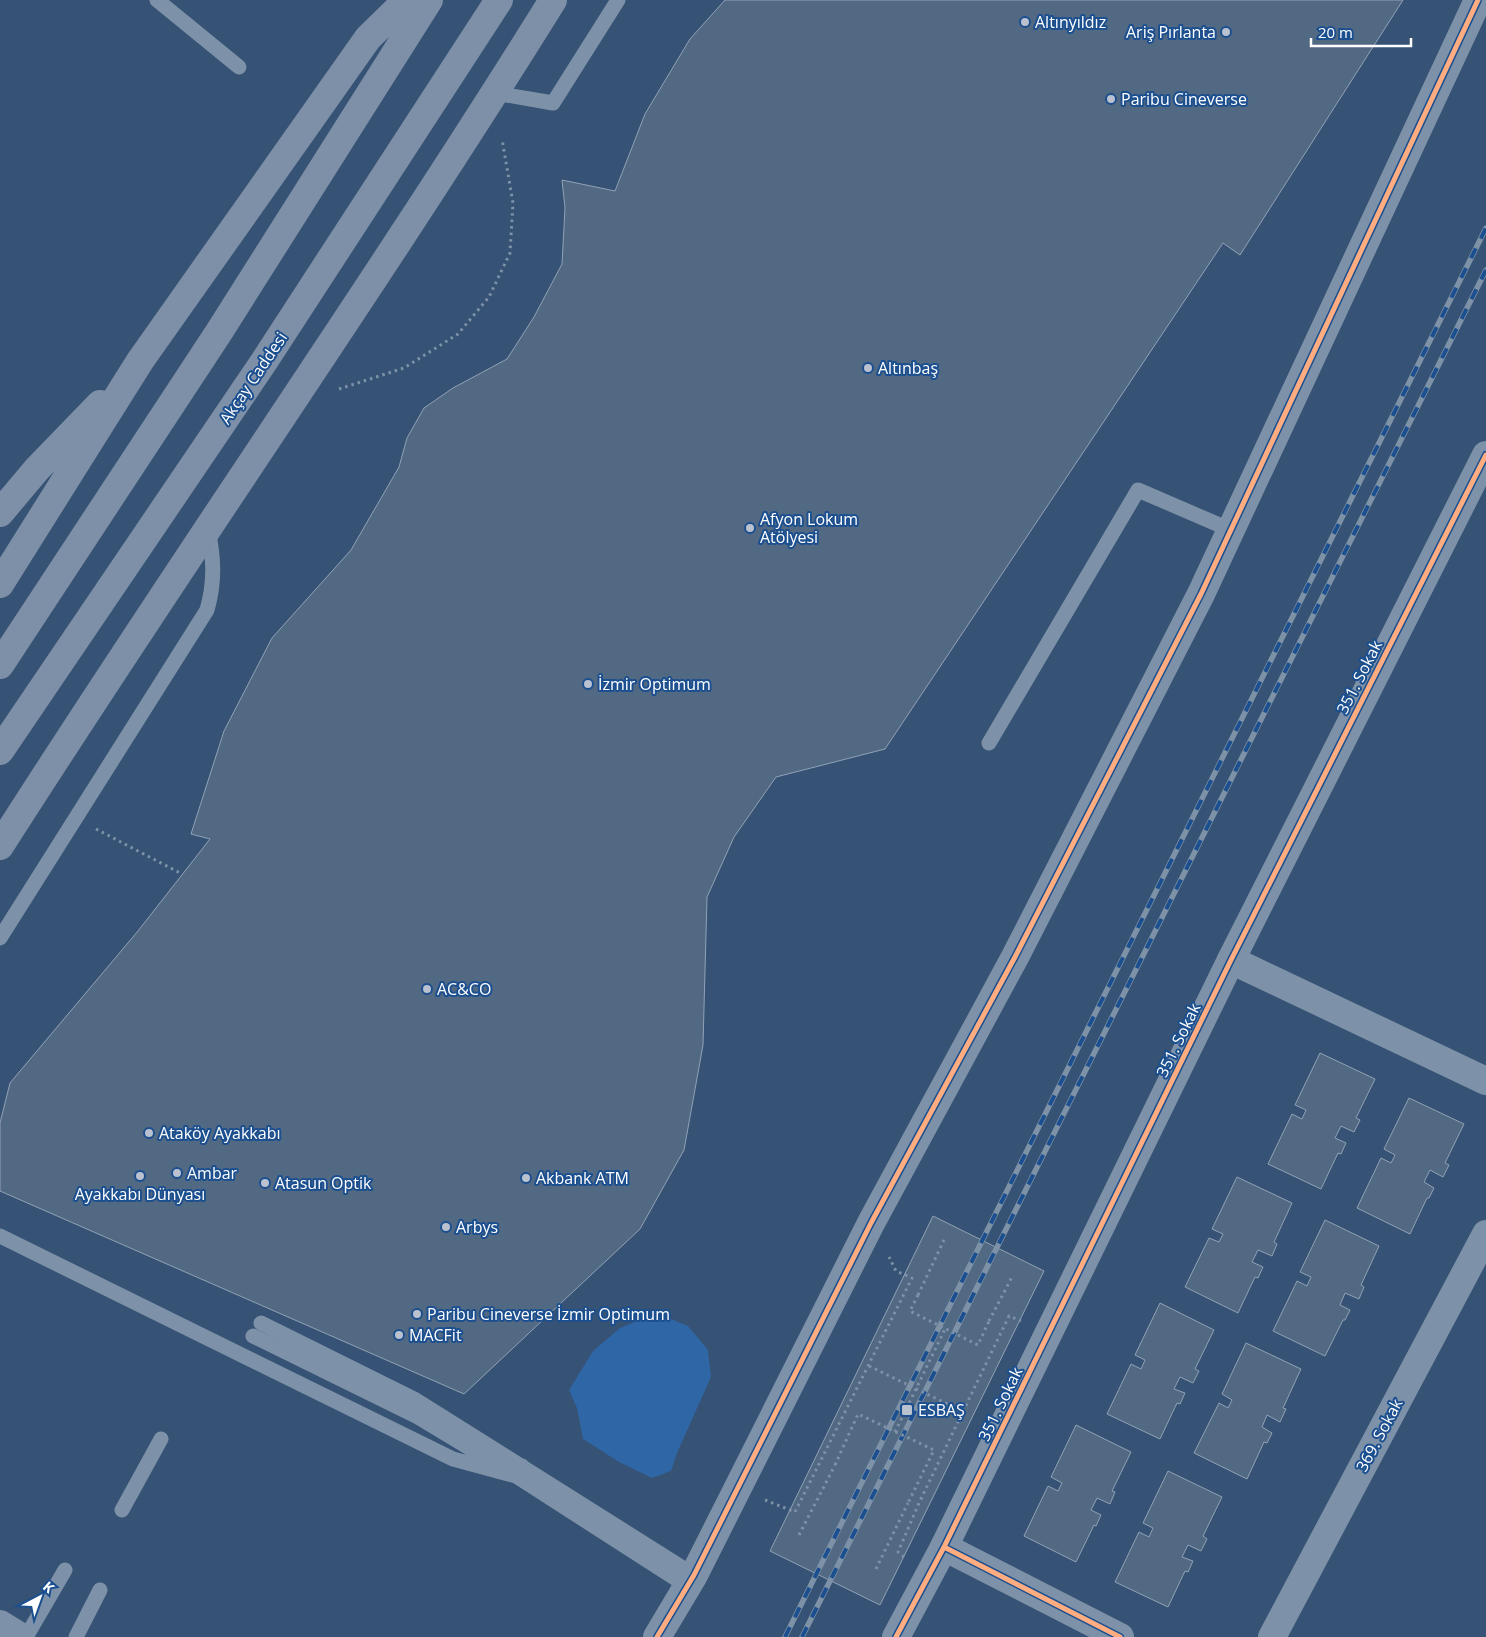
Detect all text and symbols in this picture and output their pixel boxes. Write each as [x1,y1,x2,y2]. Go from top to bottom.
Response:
place label: Altınyıldız [1035,11,1106,33]
scale bar [1311,15,1411,47]
marker: Altınyıldız [1019,16,1031,28]
place label: Ariş Pırlanta [1126,21,1216,43]
text: 20 m [1318,22,1353,42]
marker: Ariş Pırlanta [1220,26,1232,38]
place label: Paribu Cineverse [1121,88,1247,110]
marker: Paribu Cineverse [1105,93,1117,105]
street label: Akçay Caddesi [214,328,292,428]
place label: Altınbaş [878,357,938,379]
marker: Altınbaş [862,362,874,374]
place label: Afyon Lokum Atölyesi [760,508,858,548]
marker: Afyon Lokum Atölyesi [744,522,756,534]
street label: 351. Sokak [1331,636,1387,718]
place label: İzmir Optimum [598,673,711,695]
marker: İzmir Optimum [582,678,594,690]
place label: AC&CO [437,978,491,1000]
marker: AC&CO [421,983,433,995]
street label: 351. Sokak [1151,999,1206,1081]
place label: Ataköy Ayakkabı [159,1122,280,1144]
marker: Ataköy Ayakkabı [143,1127,155,1139]
place label: Ambar [187,1162,238,1184]
marker: Ambar [171,1167,183,1179]
place label: Akbank ATM [536,1167,629,1189]
marker: Ayakkabı Dünyası [134,1170,146,1182]
place label: Atasun Optik [275,1172,372,1194]
marker: Akbank ATM [520,1172,532,1184]
marker: Atasun Optik [259,1177,271,1189]
place label: Ayakkabı Dünyası [75,1183,205,1205]
place label: Arbys [456,1216,498,1238]
marker: Arbys [440,1221,452,1233]
place label: Paribu Cineverse İzmir Optimum [427,1303,670,1325]
marker: Paribu Cineverse İzmir Optimum [411,1308,423,1320]
place label: MACFit [409,1324,462,1346]
marker: MACFit [393,1329,405,1341]
street label: 351. Sokak [973,1363,1028,1445]
street label: 369. Sokak [1351,1394,1408,1475]
place label: ESBAŞ [918,1399,965,1421]
marker: ESBAŞ [900,1403,914,1417]
north arrow [15,1572,65,1622]
text: K [39,1577,59,1597]

